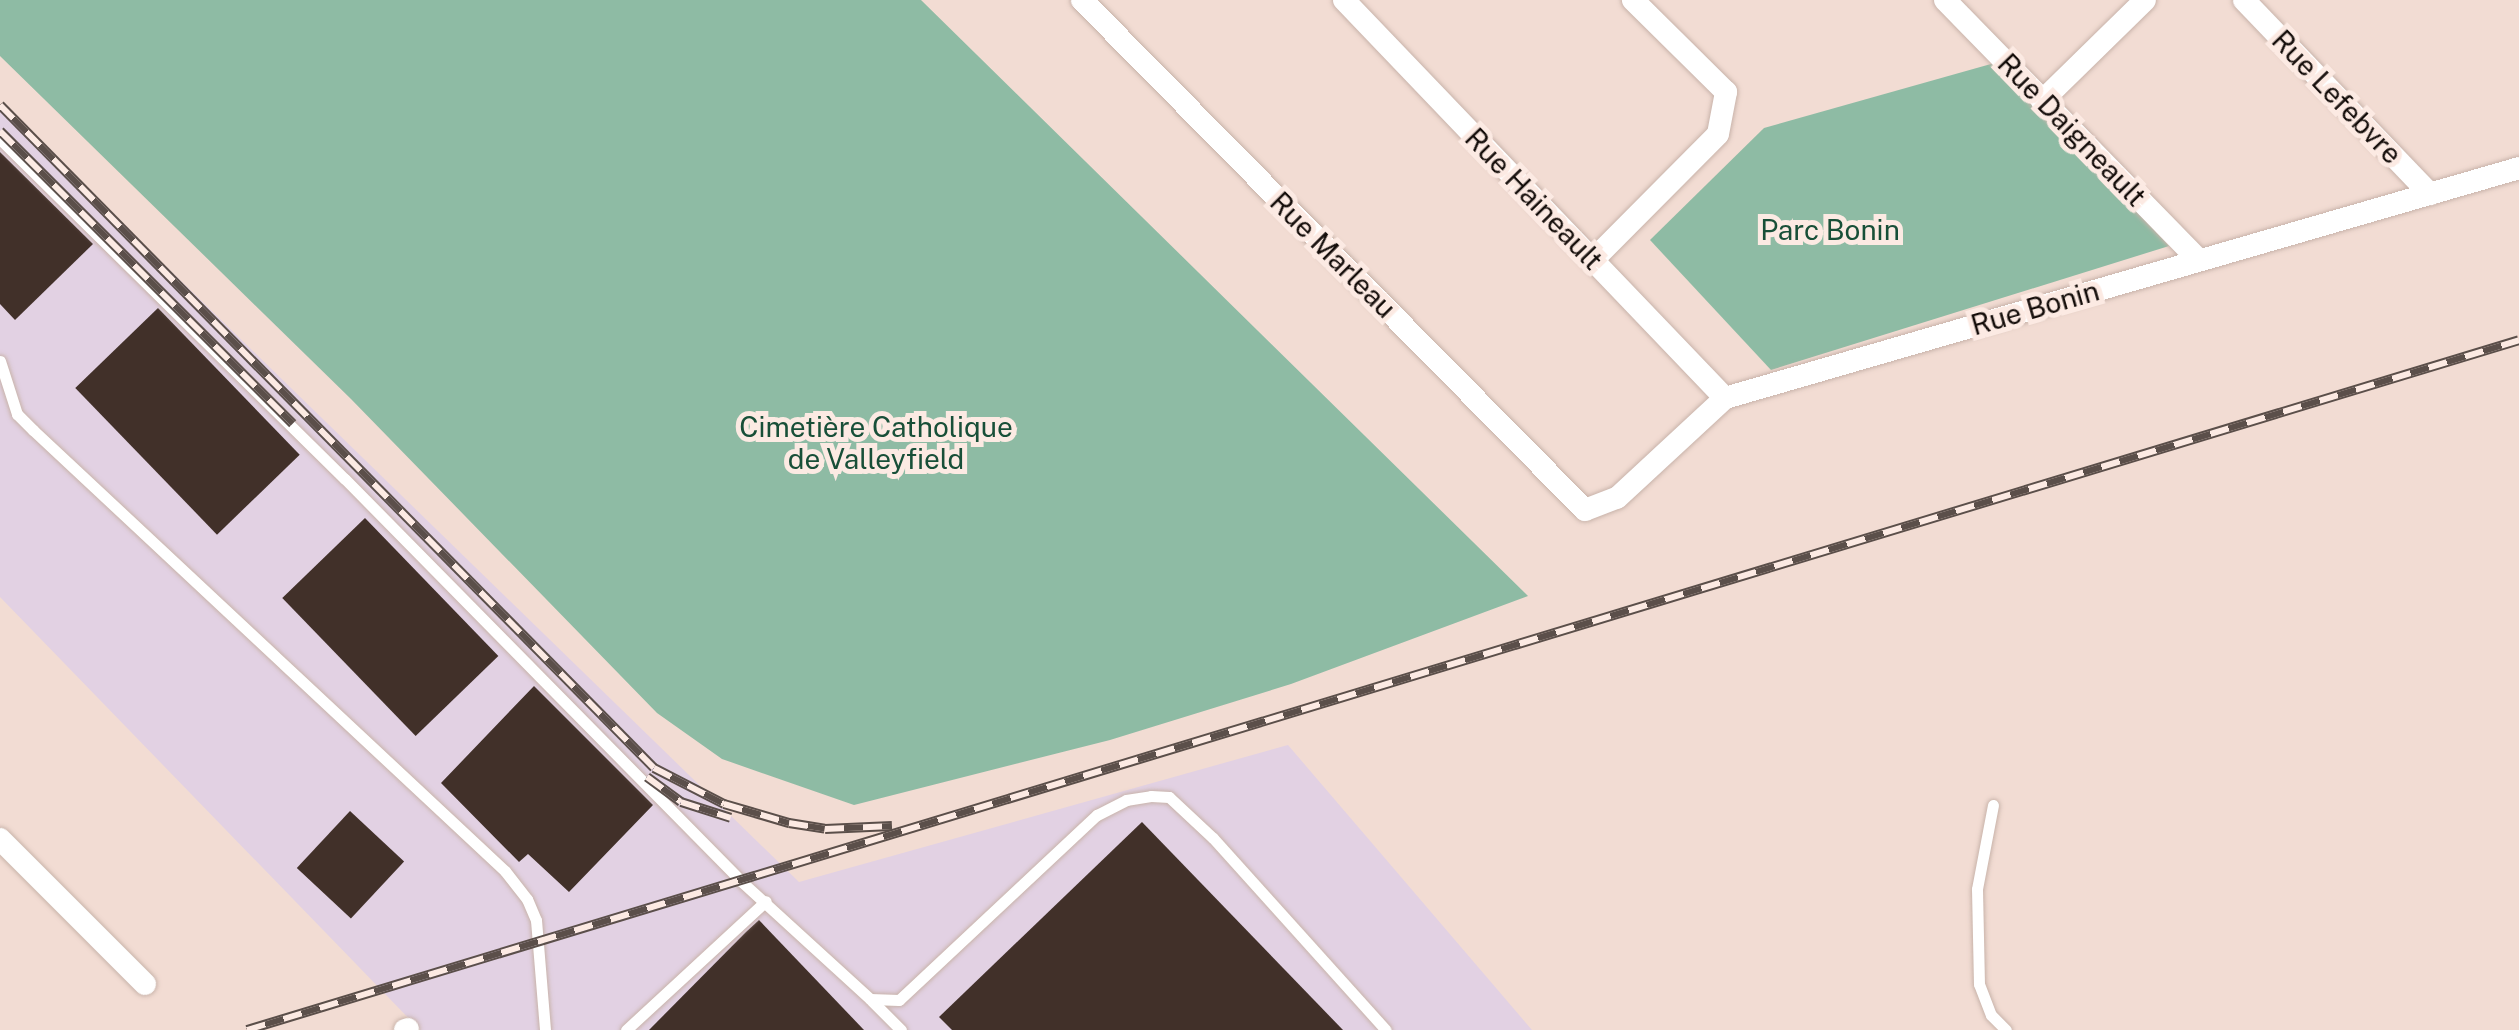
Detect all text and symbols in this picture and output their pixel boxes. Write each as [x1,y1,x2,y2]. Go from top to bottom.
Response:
street label: Rue Lefebvre [2265,23,2409,171]
street label: Rue Daigneault [1991,47,2153,213]
street label: Rue Haineault [1458,121,1610,277]
street label: Rue Marleau [1263,185,1403,325]
park label: Parc Bonin [1760,213,1900,247]
street label: Rue Bonin [1967,274,2103,342]
park label: Cimetière Catholique de Valleyfield [739,410,1013,476]

